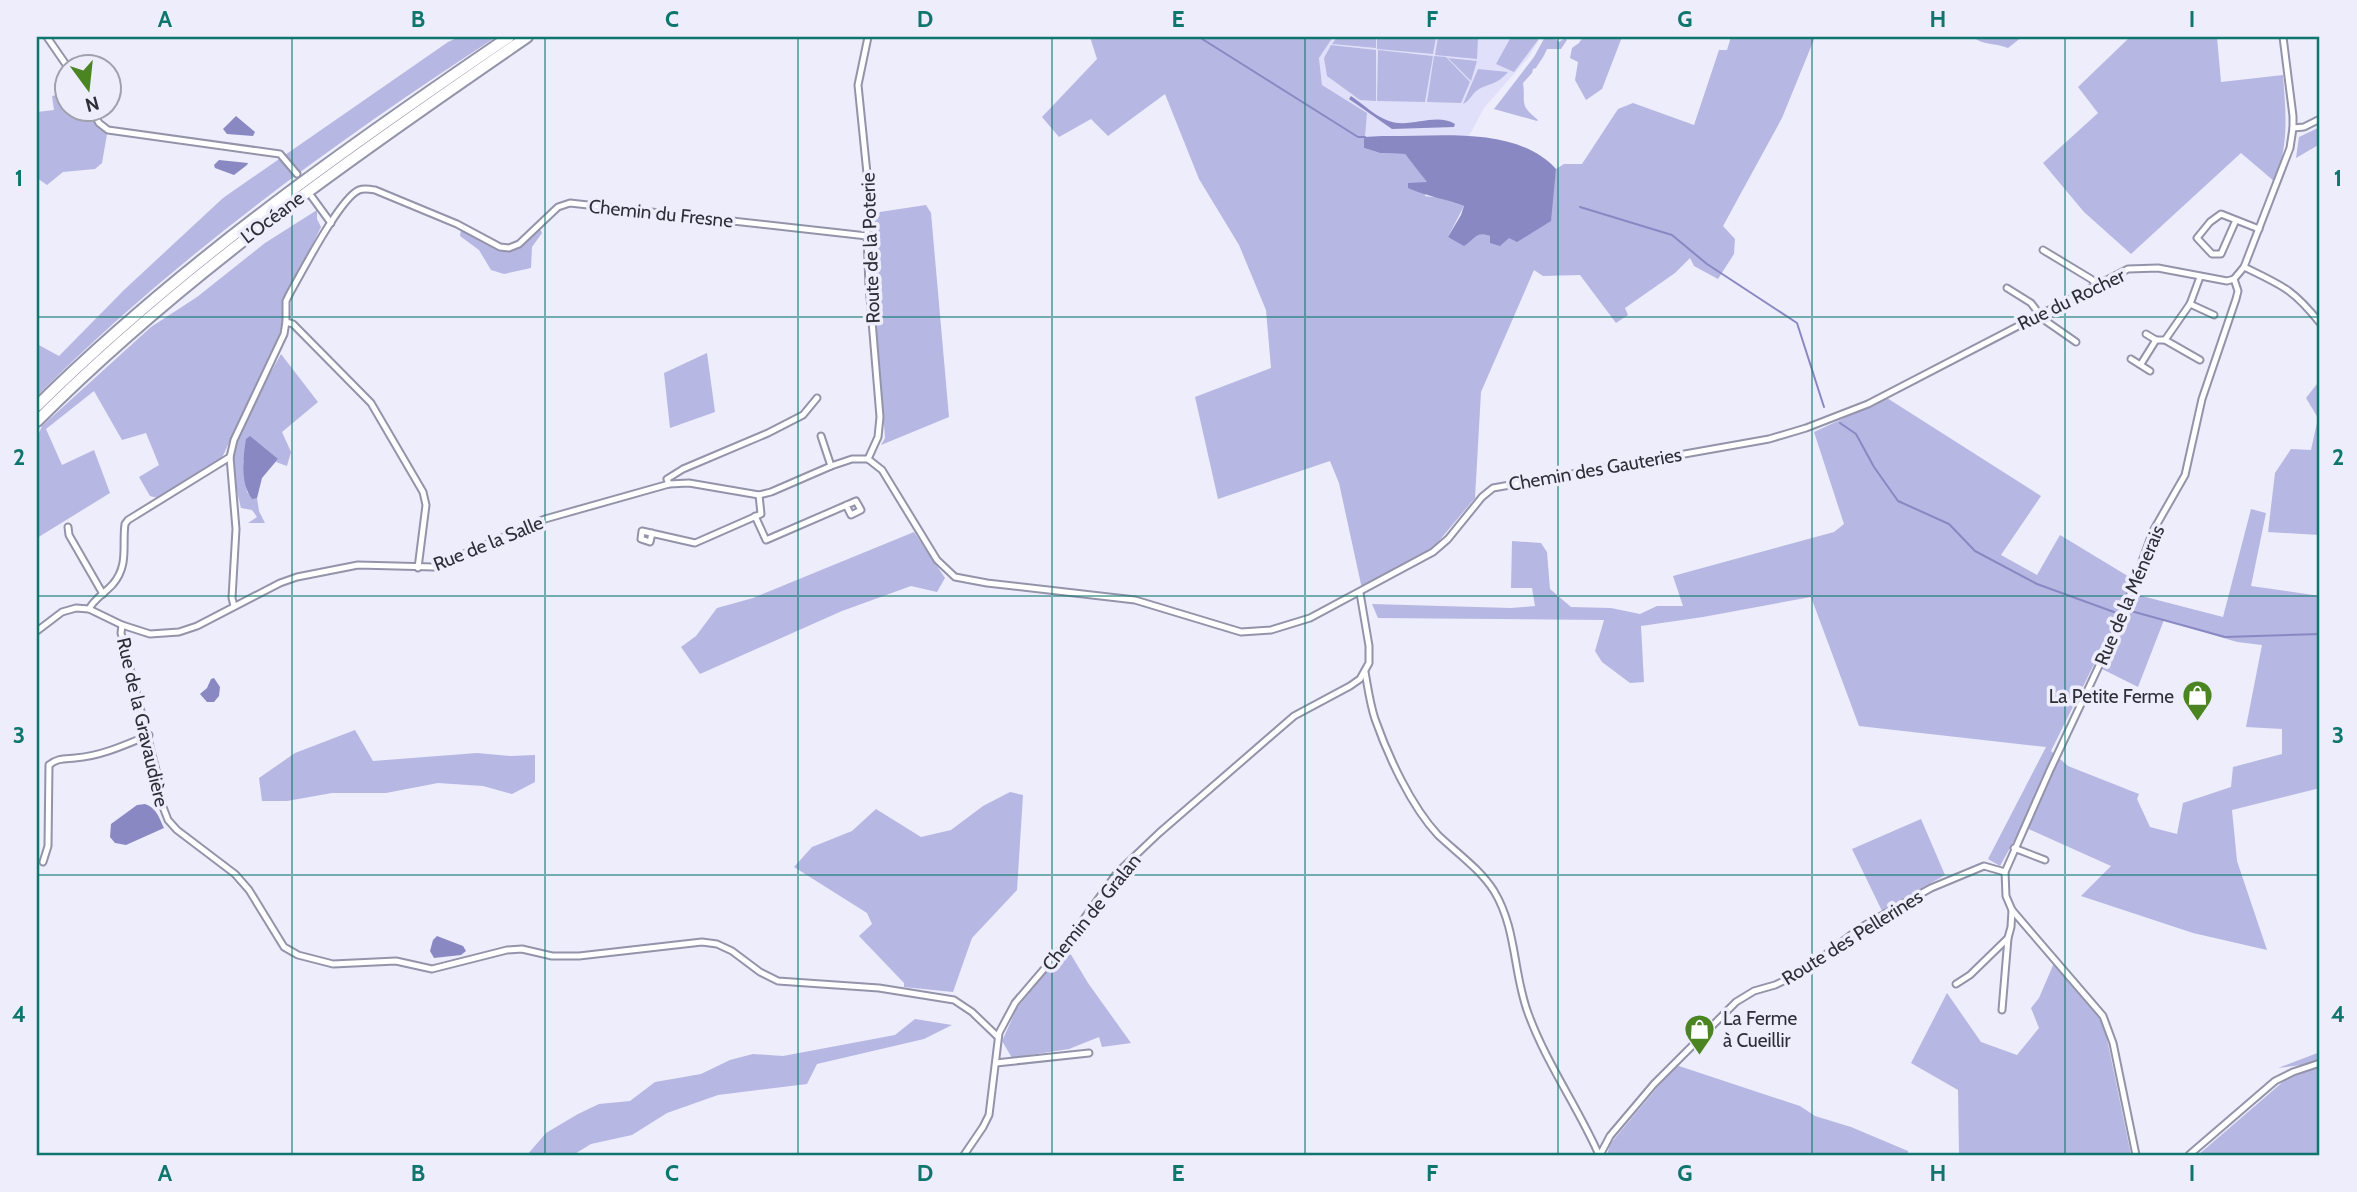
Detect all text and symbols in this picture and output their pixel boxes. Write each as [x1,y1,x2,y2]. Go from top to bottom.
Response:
text: A [158,5,173,33]
text: B [411,5,425,33]
text: C [665,5,679,33]
text: D [917,5,933,33]
text: E [1171,5,1185,33]
text: F [1426,5,1438,33]
text: G [1677,5,1693,33]
text: H [1930,5,1946,33]
text: I [2189,5,2195,33]
north arrow [52,52,122,122]
text: N [83,91,102,117]
text: 1 [15,164,23,192]
text: 1 [2334,164,2342,192]
street label: Route de la Poterie [856,172,885,324]
street label: L’Océane [236,186,309,249]
street label: Chemin du Fresne [588,194,734,233]
street label: Rue du Rocher [2014,264,2128,335]
text: 2 [13,443,25,471]
street label: Chemin des Gauteries [1507,443,1684,496]
text: 2 [2332,443,2344,471]
street label: Rue de la Salle [430,511,547,576]
street label: Rue de la Ménerais [2090,522,2169,669]
street label: Rue de la Gravaudière [112,635,173,809]
shop icon: La Petite Ferme [2180,679,2214,723]
place label: La Petite Ferme [2049,685,2174,708]
text: 3 [13,721,25,749]
text: 3 [2332,721,2344,749]
street label: Chemin de Gralan [1037,849,1146,975]
street label: Route des Pellerines [1778,885,1927,990]
text: 4 [12,1000,26,1028]
text: 4 [2331,1000,2345,1028]
place label: La Ferme à Cueillir [1723,1007,1797,1052]
shop icon: La Ferme à Cueillir [1683,1012,1717,1056]
text: A [158,1159,173,1187]
text: B [411,1159,425,1187]
text: C [665,1159,679,1187]
text: D [917,1159,933,1187]
text: E [1171,1159,1185,1187]
text: F [1426,1159,1438,1187]
text: G [1677,1159,1693,1187]
text: H [1930,1159,1946,1187]
text: I [2189,1159,2195,1187]

